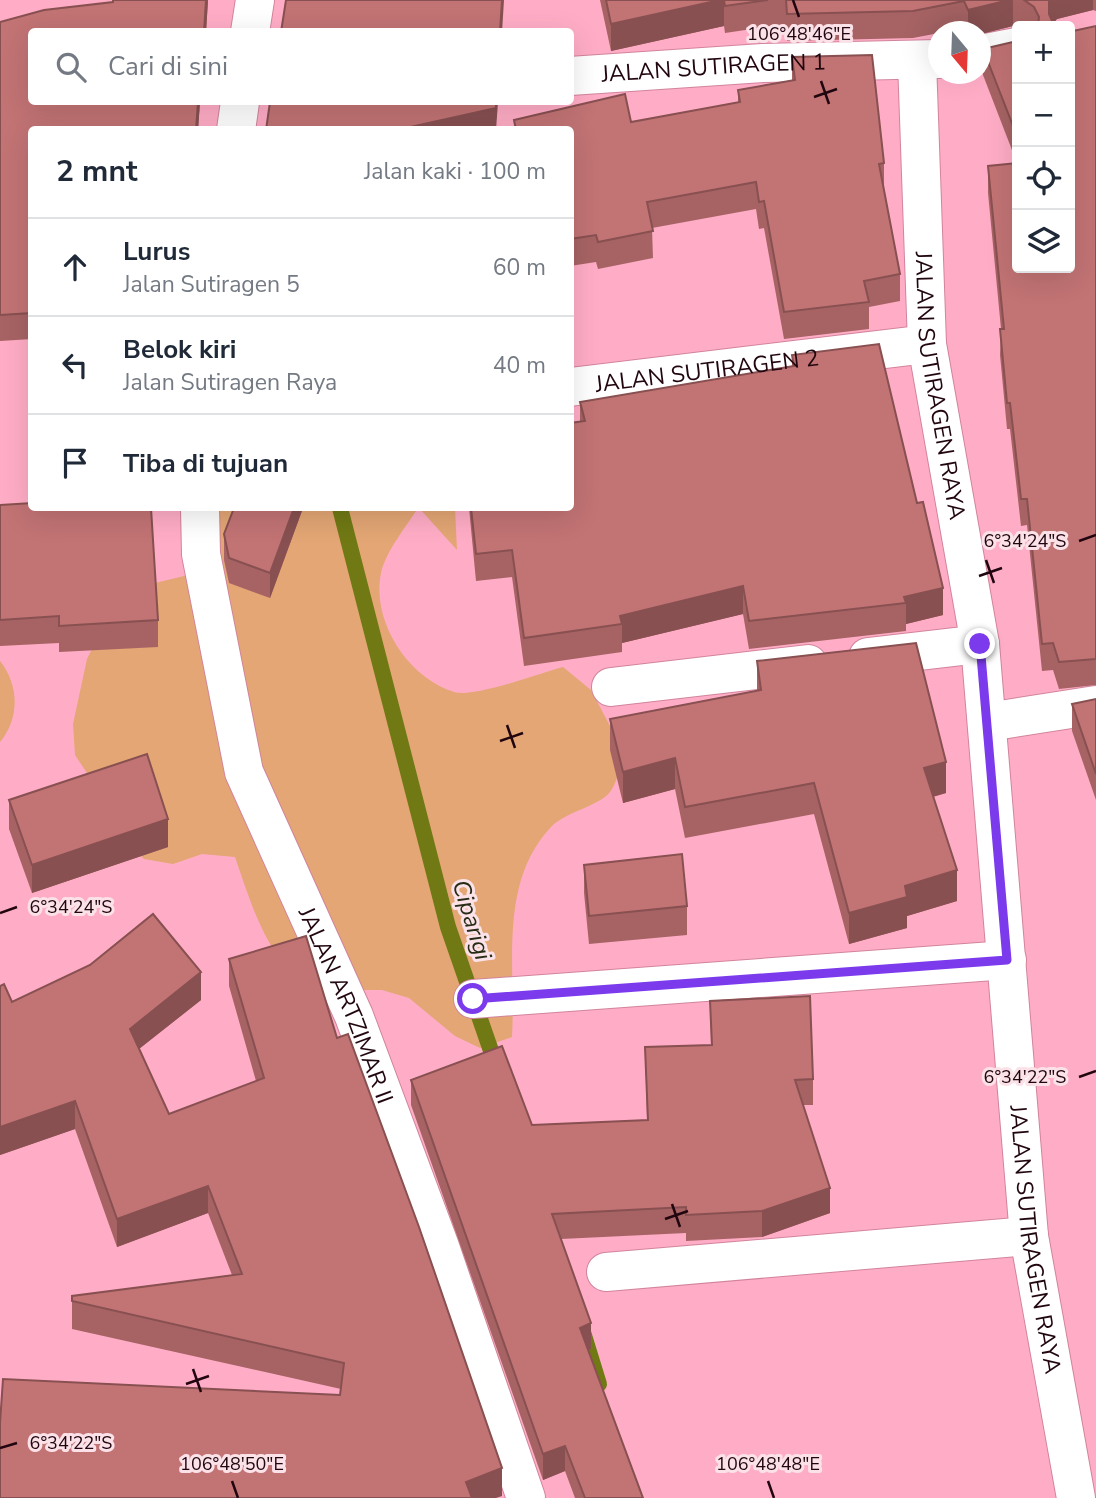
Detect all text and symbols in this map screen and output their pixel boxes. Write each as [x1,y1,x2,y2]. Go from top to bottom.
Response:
north arrow [928,21,991,84]
map controls [1012,21,1075,273]
button: + [1012,21,1075,84]
text: 106°48'46"E [747,22,851,46]
search box [28,28,574,105]
street label: JALAN SUTIRAGEN 1 [599,46,826,89]
icon: search [52,48,90,86]
text: Cari di sini [108,49,228,84]
button: − [1012,84,1075,147]
button: locate [1012,147,1075,210]
text: 2 mnt [56,151,137,192]
text: Jalan kaki · 100 m [364,156,546,187]
button: layers [1012,210,1075,273]
text: Lurus [123,234,190,269]
icon: ahead [56,248,94,286]
street label: JALAN SUTIRAGEN RAYA [908,250,973,522]
text: 60 m [493,252,546,283]
text: Jalan Sutiragen 5 [123,269,300,300]
text: Belok kiri [123,332,236,367]
street label: JALAN SUTIRAGEN 2 [592,342,821,399]
icon: left [56,346,94,384]
text: 40 m [493,350,546,381]
text: Jalan Sutiragen Raya [123,367,337,398]
icon: arrive [56,444,94,482]
text: Tiba di tujuan [123,446,288,481]
text: 6°34'24"S [984,529,1066,553]
route end [964,628,995,659]
water label: Ciparigi [445,876,499,964]
text: 6°34'24"S [30,895,112,919]
street label: JALAN ARTZIMAR II [291,901,401,1108]
route start [457,983,488,1014]
text: 6°34'22"S [984,1065,1066,1089]
street label: JALAN SUTIRAGEN RAYA [1003,1103,1069,1376]
text: 6°34'22"S [30,1431,112,1455]
text: 106°48'50"E [180,1452,284,1476]
text: 106°48'48"E [716,1452,820,1476]

